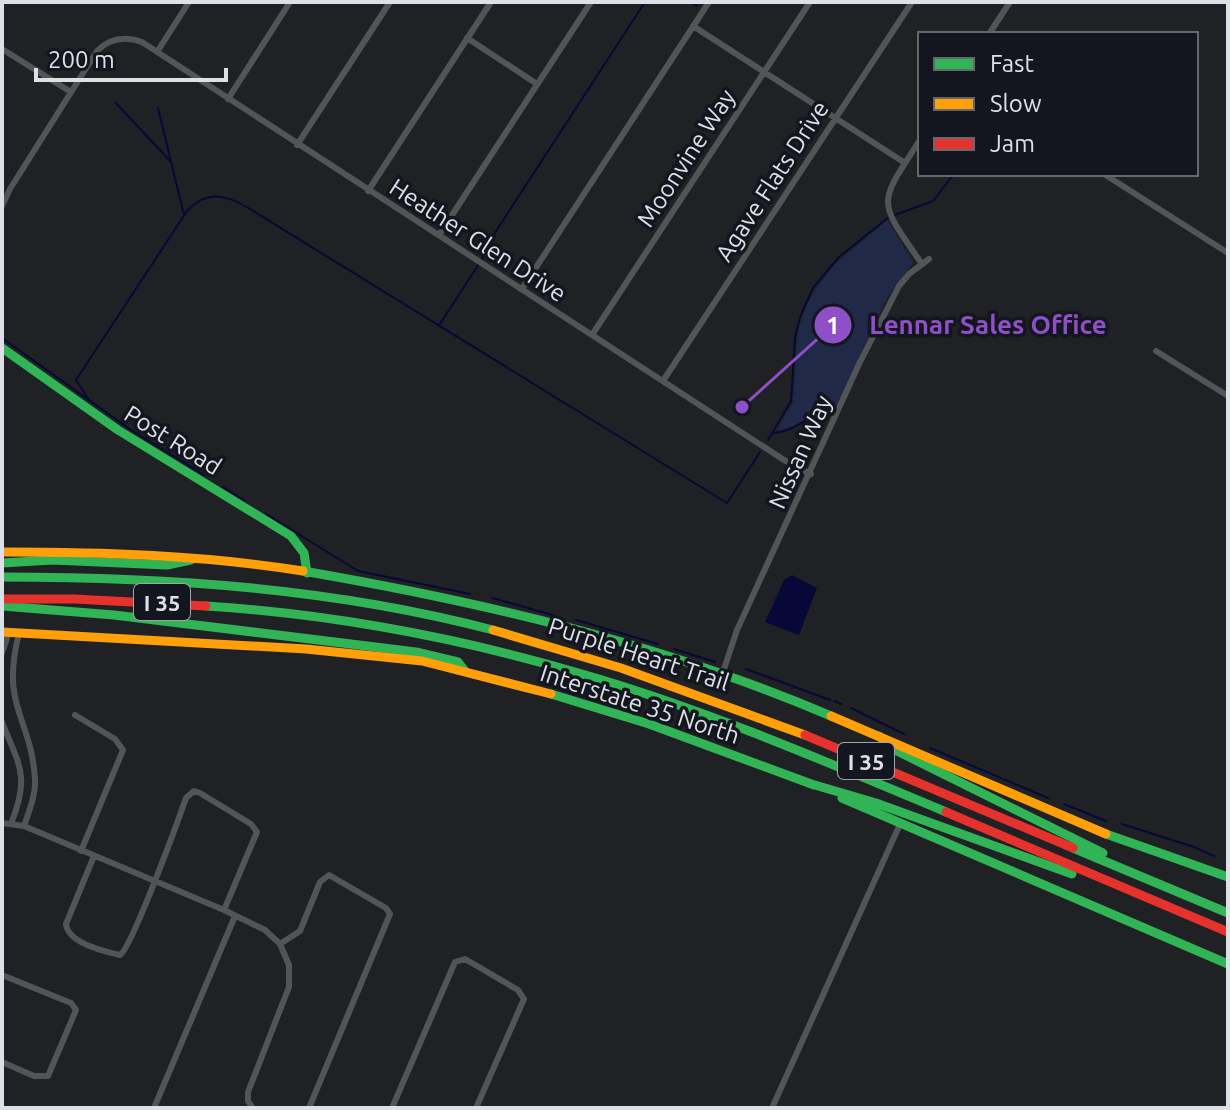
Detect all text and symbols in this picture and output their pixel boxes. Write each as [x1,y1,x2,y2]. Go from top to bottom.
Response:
scale bar [36,32,226,82]
legend [918,32,1198,176]
text: 200 m [48,46,115,73]
text: Fast [990,50,1034,77]
street label: Moonvine Way [632,84,741,232]
text: Slow [990,90,1042,117]
street label: Agave Flats Drive [710,96,834,266]
text: Jam [990,130,1035,157]
street label: Heather Glen Drive [385,173,571,307]
callout: Lennar Sales Office [813,300,1122,350]
text: Lennar Sales Office [869,310,1107,339]
text: 1 [826,312,840,339]
street label: Nissan Way [763,391,837,513]
street label: Post Road [120,400,226,480]
road number: I 35 [134,584,190,620]
street label: Purple Heart Trail [545,612,733,696]
street label: Interstate 35 North [537,659,743,749]
road number: I 35 [838,743,894,779]

